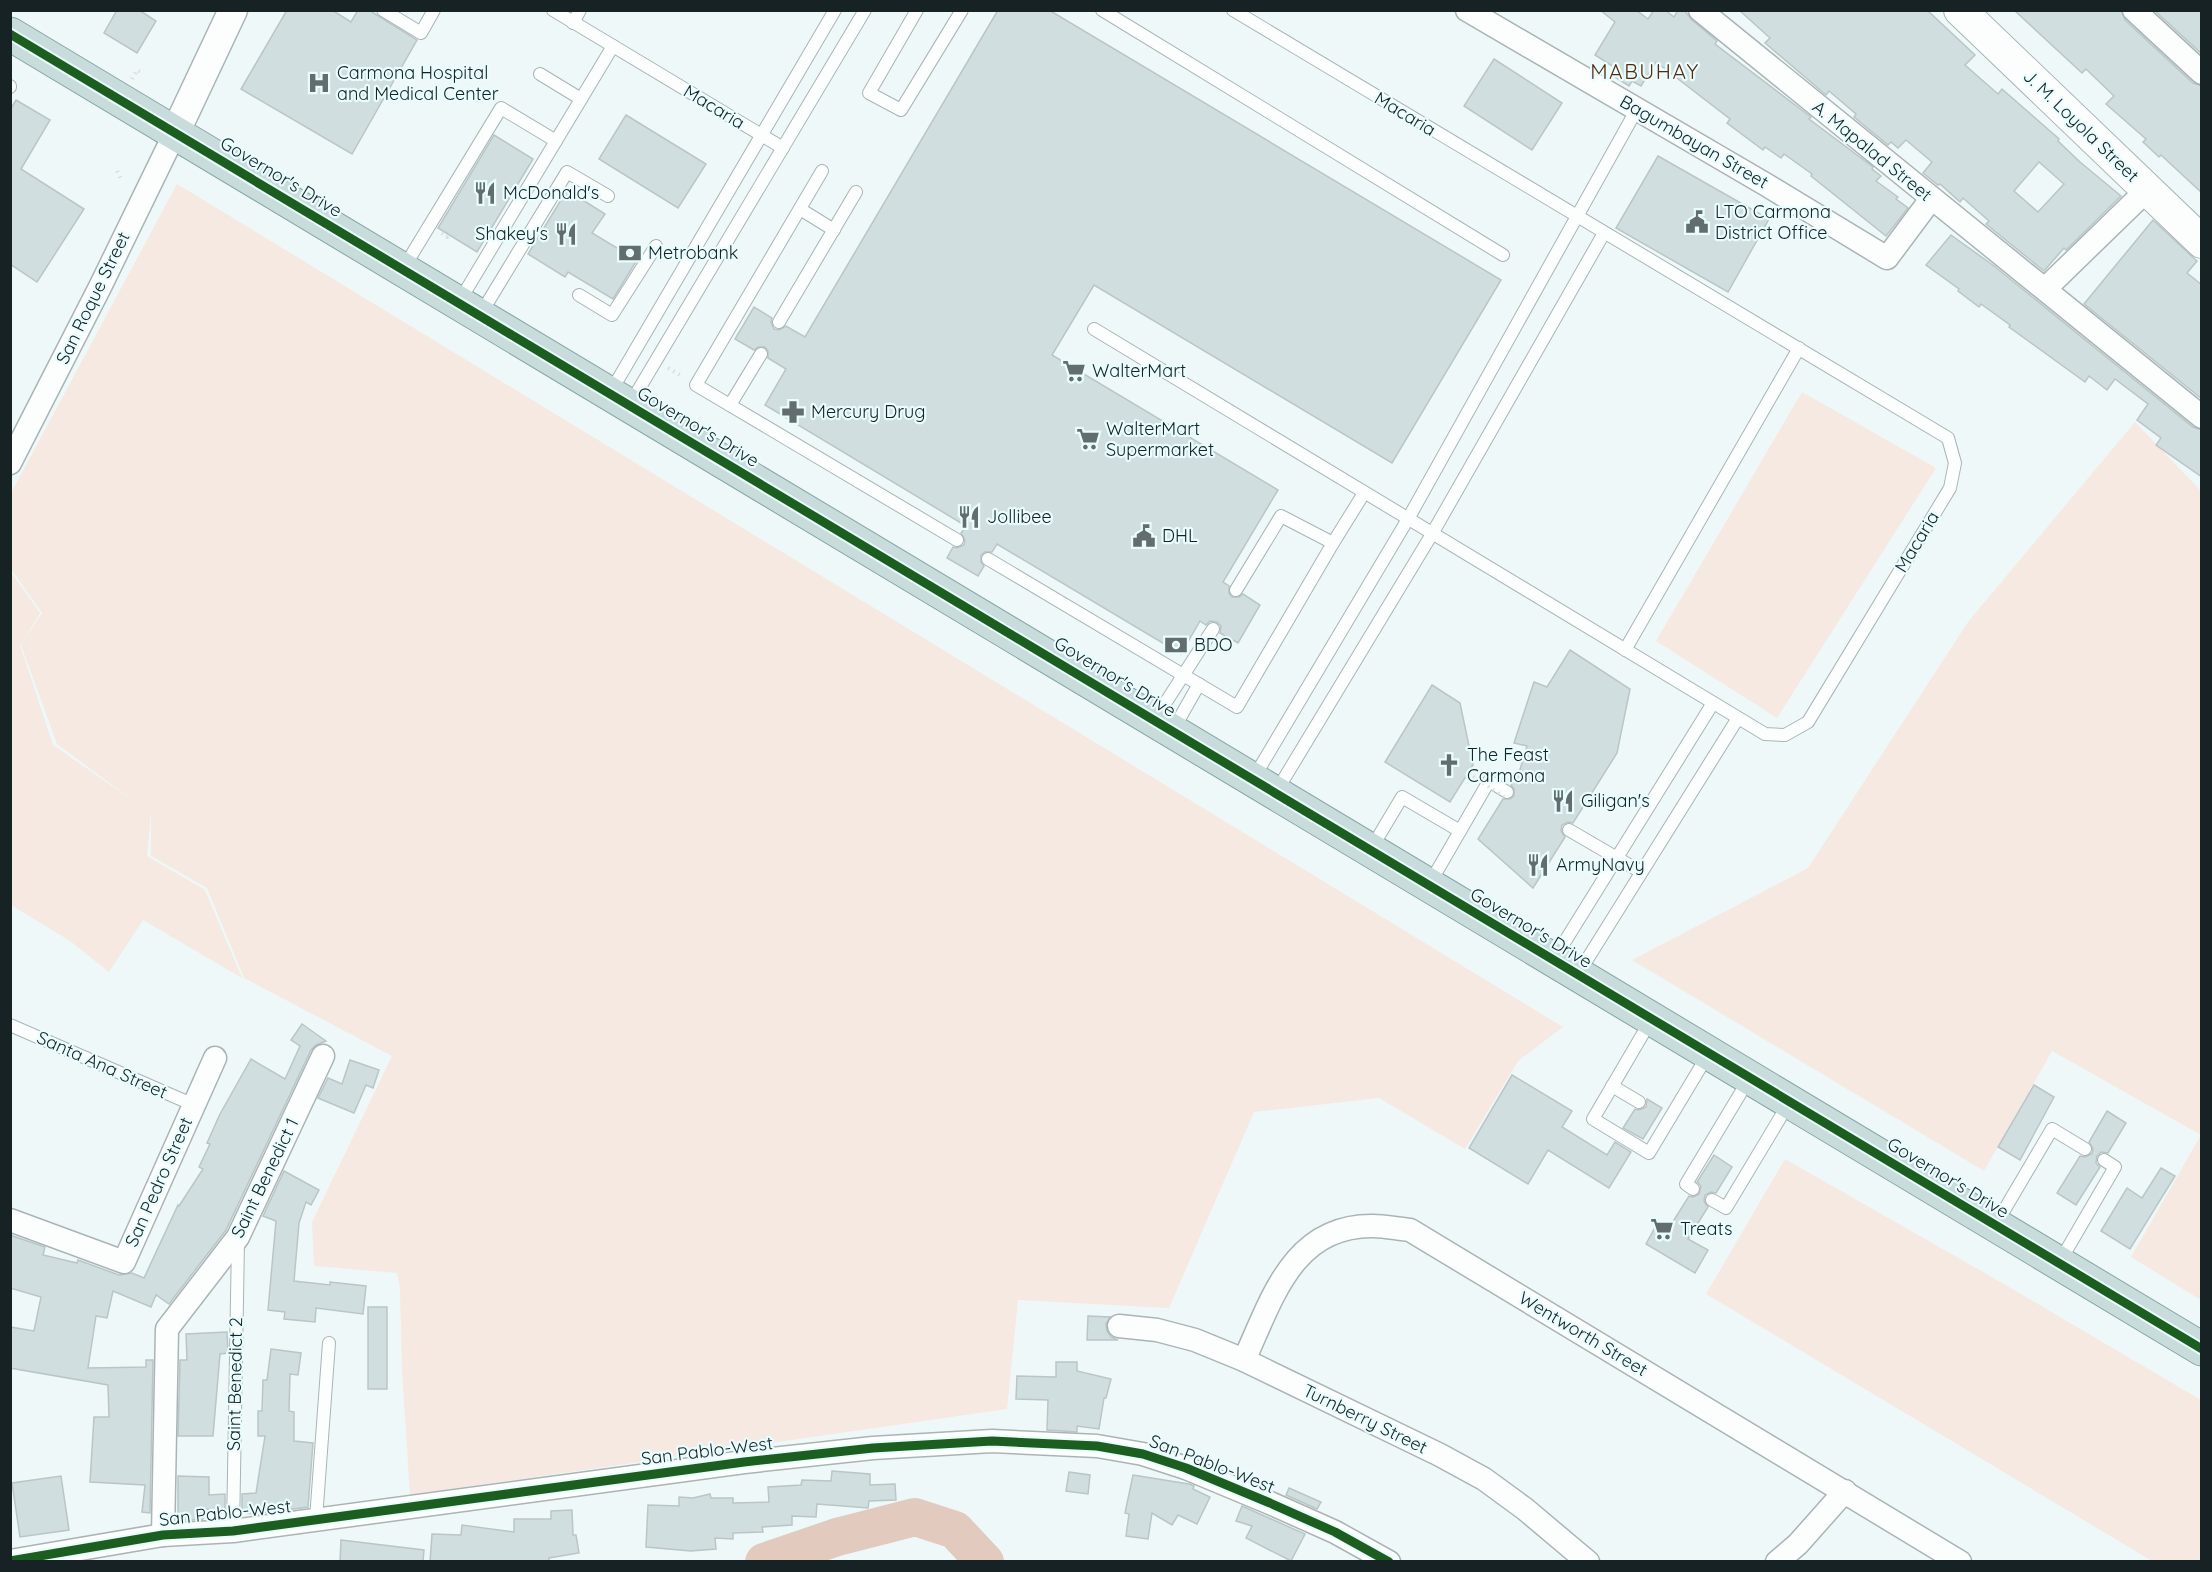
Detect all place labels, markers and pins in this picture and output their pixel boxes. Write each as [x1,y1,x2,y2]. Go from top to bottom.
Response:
place label: Carmona Hospital and Medical Center [337,61,499,105]
hospital icon: Carmona Hospital and Medical Center [306,70,332,96]
restaurant icon: McDonald's [472,180,498,206]
place label: McDonald's [503,181,599,204]
place label: LTO Carmona District Office [1715,200,1831,244]
public building icon: LTO Carmona District Office [1684,209,1710,235]
restaurant icon: Shakey's [553,221,579,247]
place label: Shakey's [475,222,548,245]
bank icon: Metrobank [617,240,643,266]
place label: Metrobank [648,241,738,264]
supermarket icon: WalterMart [1061,358,1087,384]
place label: WalterMart [1092,359,1186,382]
pharmacy icon: Mercury Drug [780,399,806,425]
place label: Mercury Drug [811,400,925,423]
place label: WalterMart Supermarket [1106,417,1214,461]
supermarket icon: WalterMart Supermarket [1075,426,1101,452]
restaurant icon: Jollibee [956,504,982,530]
place label: Jollibee [987,505,1052,528]
public building icon: DHL [1131,523,1157,549]
place label: DHL [1162,524,1198,547]
bank icon: BDO [1163,632,1189,658]
place label: BDO [1194,633,1232,656]
place label: The Feast Carmona [1467,743,1549,787]
church icon: The Feast Carmona [1436,752,1462,778]
restaurant icon: Giligan's [1550,788,1576,814]
place label: Giligan's [1581,789,1650,812]
restaurant icon: ArmyNavy [1525,852,1551,878]
place label: ArmyNavy [1556,853,1645,876]
supermarket icon: Treats [1649,1216,1675,1242]
place label: Treats [1680,1217,1732,1240]

